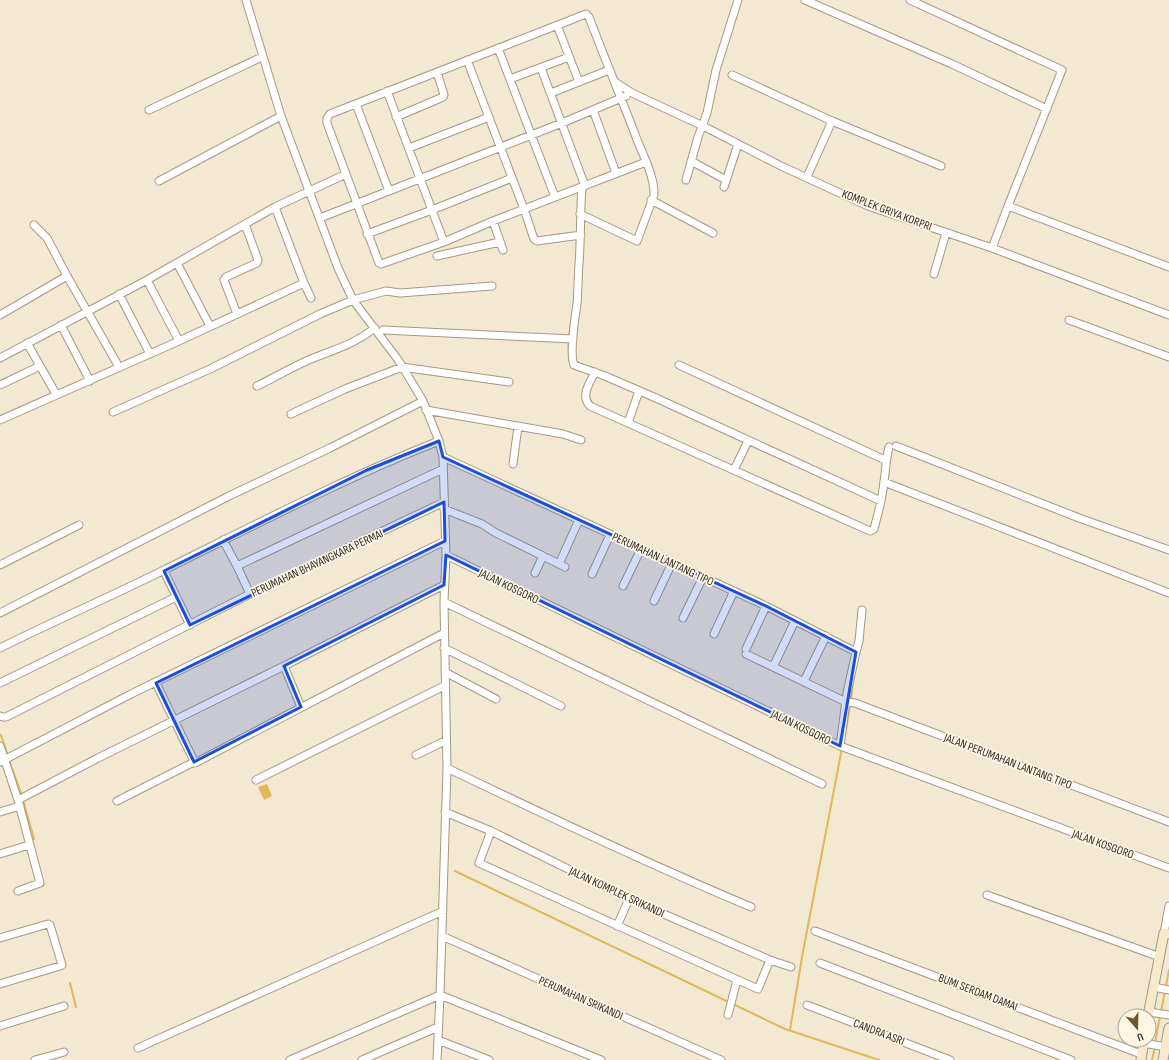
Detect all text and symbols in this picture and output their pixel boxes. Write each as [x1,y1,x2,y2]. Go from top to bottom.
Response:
street label: KOMPLEK GRIYA KORPRI [840,186,934,235]
street label: PERUMAHAN BHAYANGKARA PERMAI [249,526,386,601]
street label: PERUMAHAN LANTANG TIPO [610,529,716,590]
street label: JALAN KOSGORO [475,565,541,607]
street label: JALAN KOSGORO [767,706,833,748]
street label: JALAN PERUMAHAN LANTANG TIPO [941,730,1074,793]
street label: JALAN KOSGORO [1069,826,1136,863]
street label: JALAN KOMPLEK SRIKANDI [566,863,667,921]
street label: BUMI SERDAM DAMAI [936,970,1020,1014]
street label: PERUMAHAN SRIKANDI [536,973,625,1024]
north arrow [1117,1008,1157,1048]
street label: CANDRA ASRI [851,1016,907,1049]
text: U [1135,1030,1145,1044]

